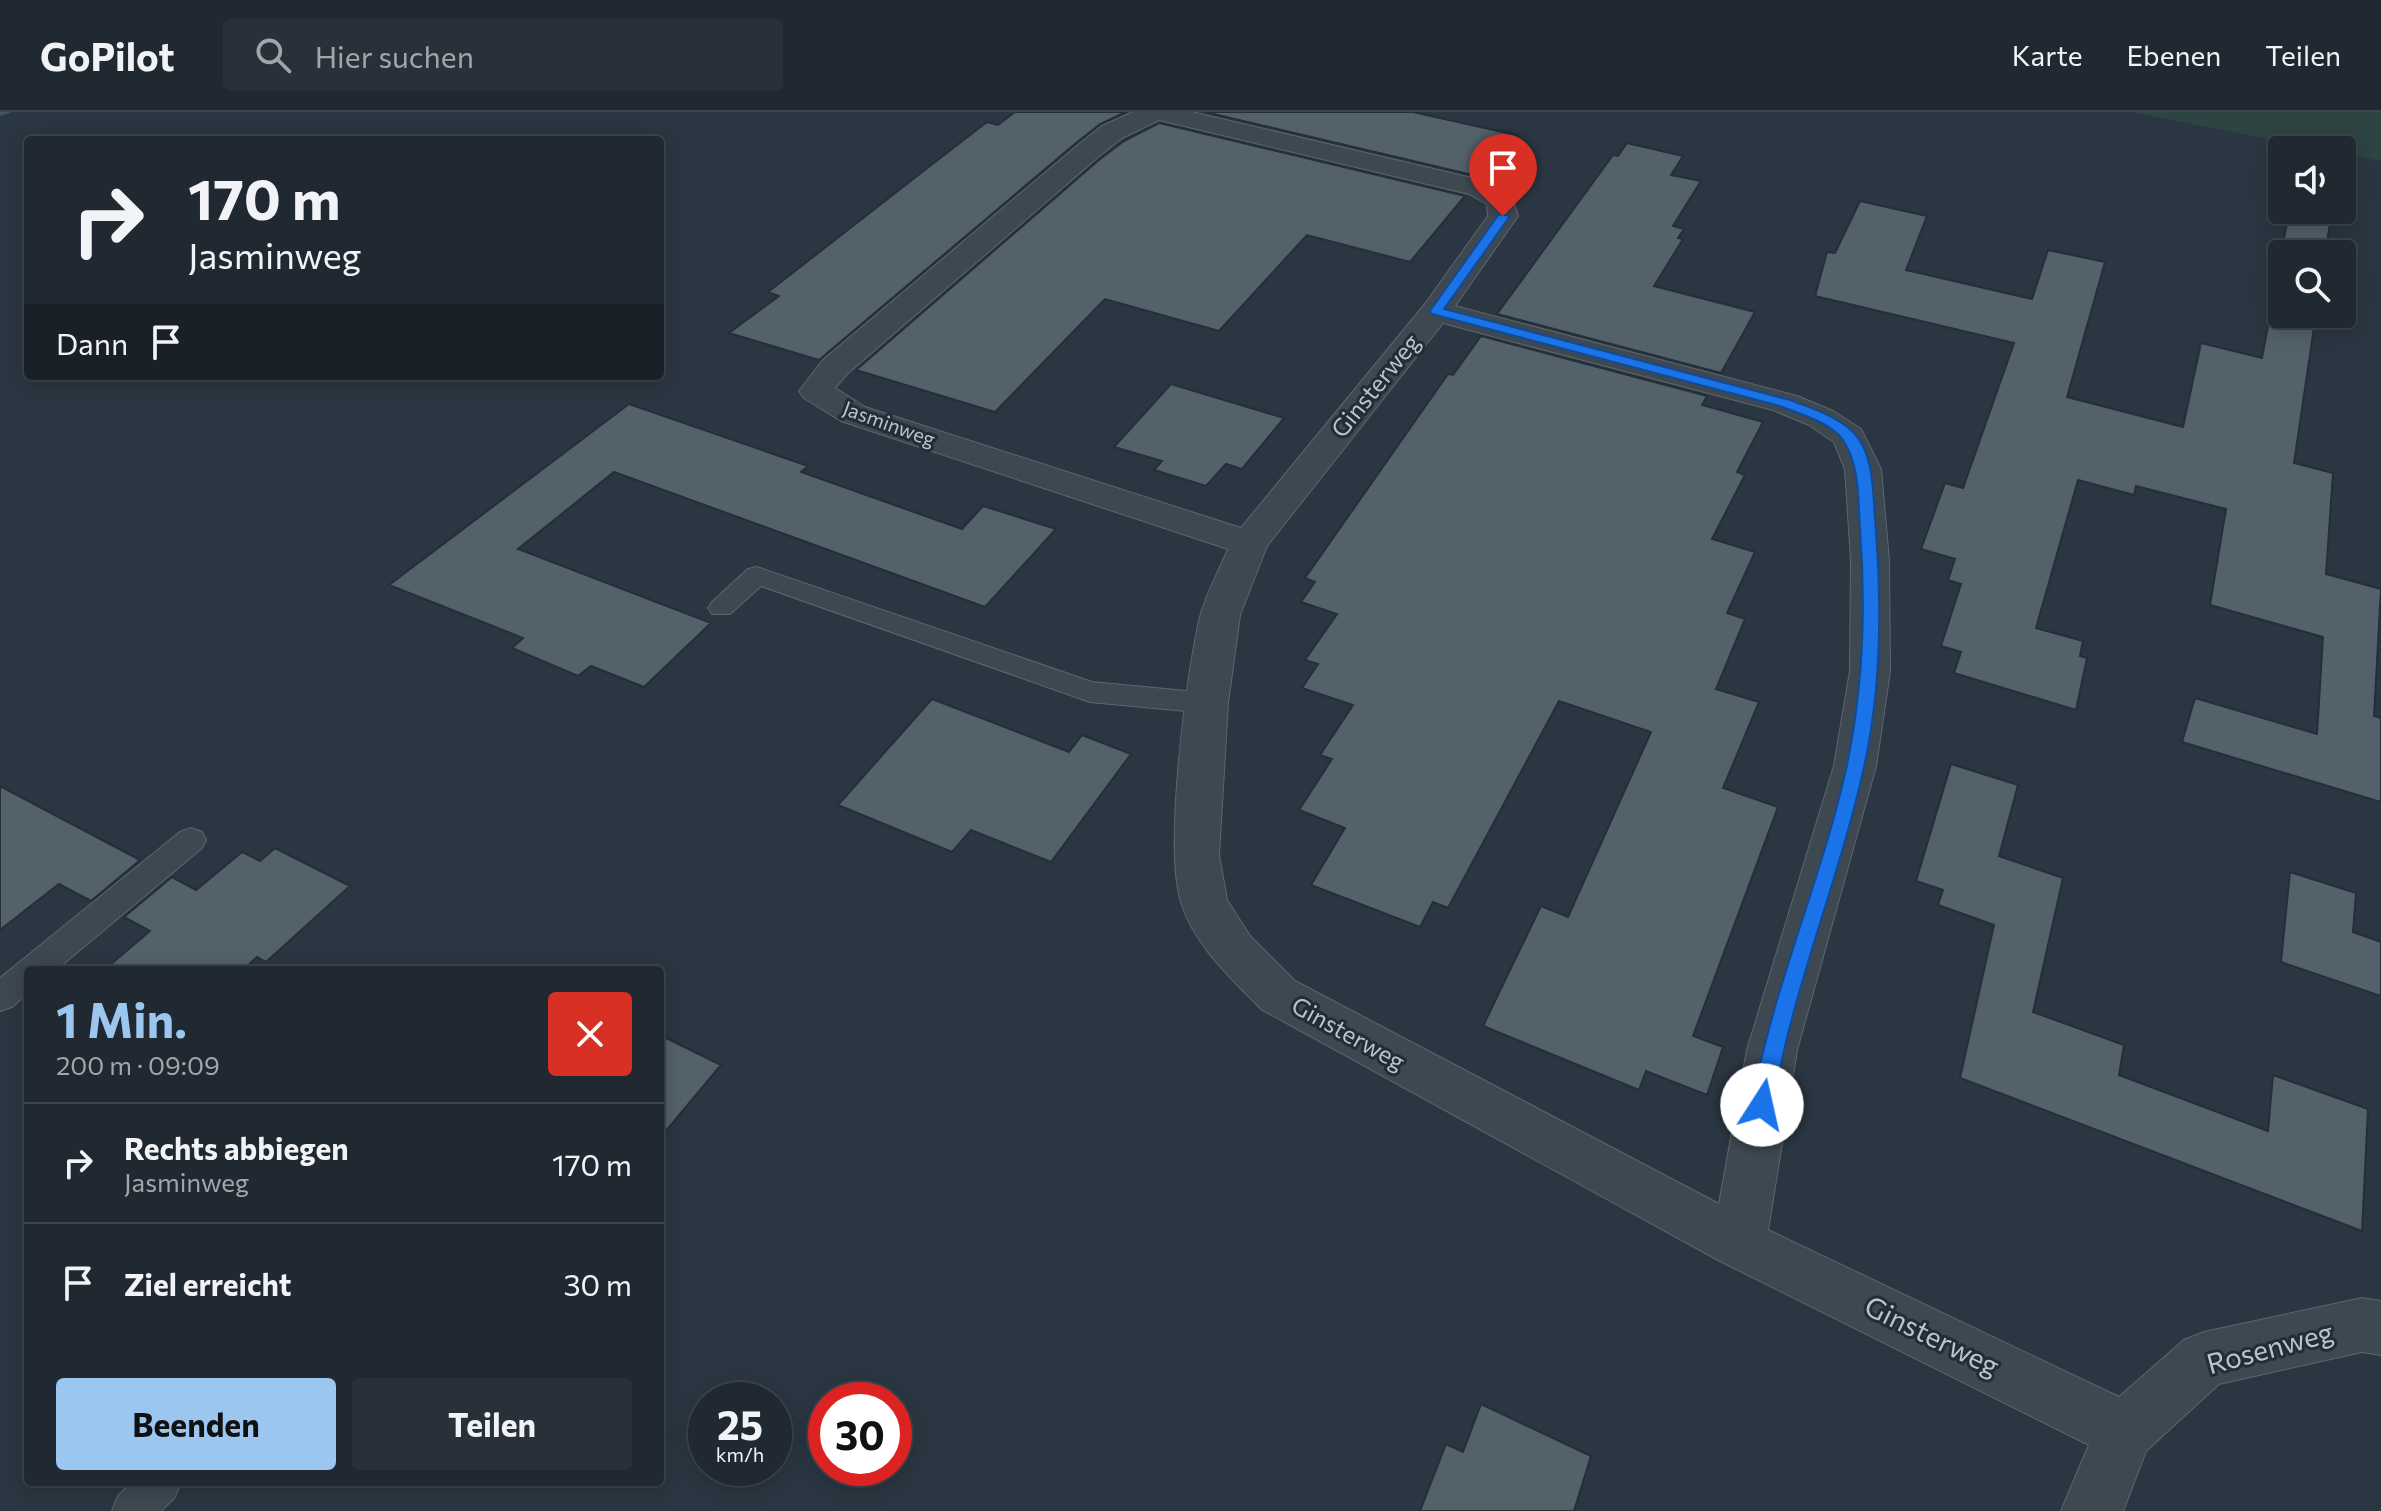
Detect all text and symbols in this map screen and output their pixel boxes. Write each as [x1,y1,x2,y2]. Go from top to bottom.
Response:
search box [223,19,783,91]
text: GoPilot [40,32,175,79]
icon: search [251,33,295,77]
text: Hier suchen [315,37,474,74]
text: Karte [2012,38,2083,72]
text: Ebenen [2127,38,2221,72]
text: Teilen [2265,38,2341,72]
pin [1469,134,1537,216]
map controls [2268,136,2356,328]
button: sound [2268,136,2356,224]
icon: arrive [1481,146,1525,190]
text: 170 m [188,163,341,232]
icon: right [56,168,160,272]
text: Jasminweg [188,232,361,276]
button: search [2268,240,2356,328]
icon: arrive [144,320,188,364]
text: Dann [56,324,128,361]
street label: Ginsterweg [1324,327,1425,443]
street label: Jasminweg [840,395,939,451]
text: 1 Min. [56,989,187,1048]
street label: Ginsterweg [1287,990,1410,1076]
button: close [548,992,632,1076]
text: 200 m · 09:09 [56,1049,220,1080]
position arrow [1720,1063,1804,1147]
text: Rechts abbiegen [124,1129,349,1166]
icon: right [56,1141,100,1185]
text: 170 m [552,1145,632,1182]
text: Jasminweg [124,1166,249,1197]
icon: arrive [56,1261,100,1305]
text: Ziel erreicht [124,1265,292,1302]
text: 30 m [563,1265,632,1302]
street label: Ginsterweg [1860,1288,2005,1382]
street label: Rosenweg [2203,1314,2337,1380]
button: Beenden [56,1378,336,1470]
button: Teilen [352,1378,632,1470]
speed limit sign: 30 [808,1382,912,1486]
text: 25 [717,1399,763,1448]
text: km/h [716,1442,764,1466]

